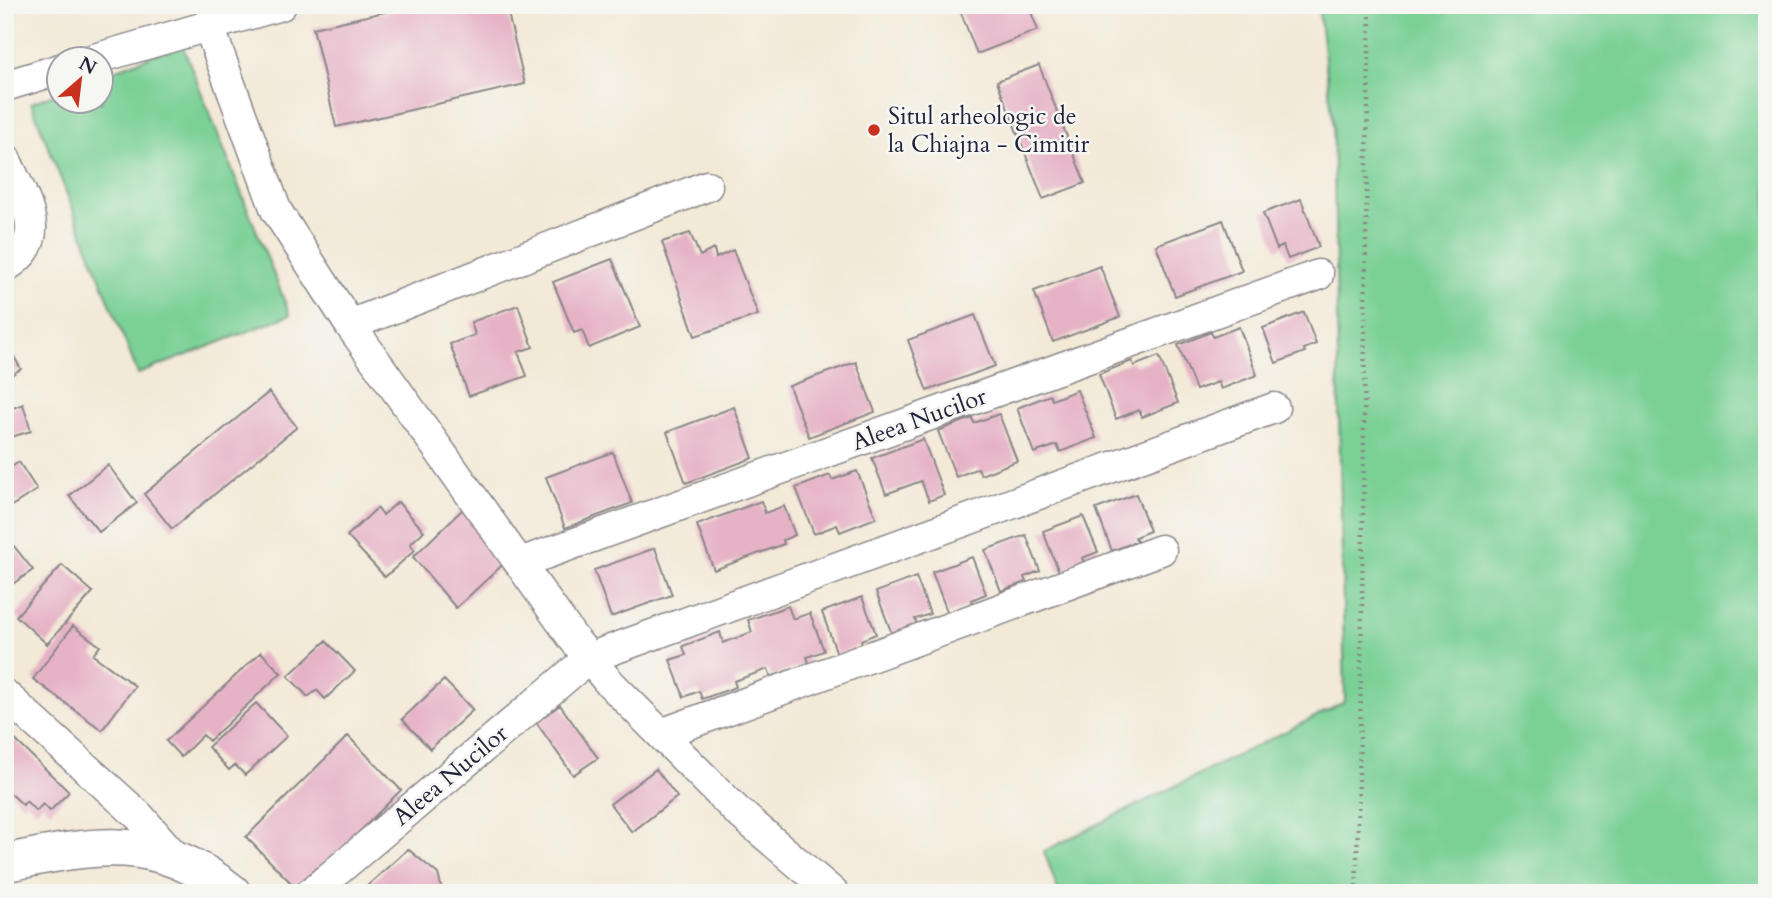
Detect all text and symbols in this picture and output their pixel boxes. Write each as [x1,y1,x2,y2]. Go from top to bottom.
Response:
north arrow [46,46,116,116]
text: N [74,51,101,81]
place label: Situl arheologic de la Chiajna - Cimitir [888,100,1089,161]
marker: Situl arheologic de la Chiajna - Cimitir [866,122,882,138]
street label: Aleea Nucilor [847,380,991,459]
street label: Aleea Nucilor [386,717,515,833]

